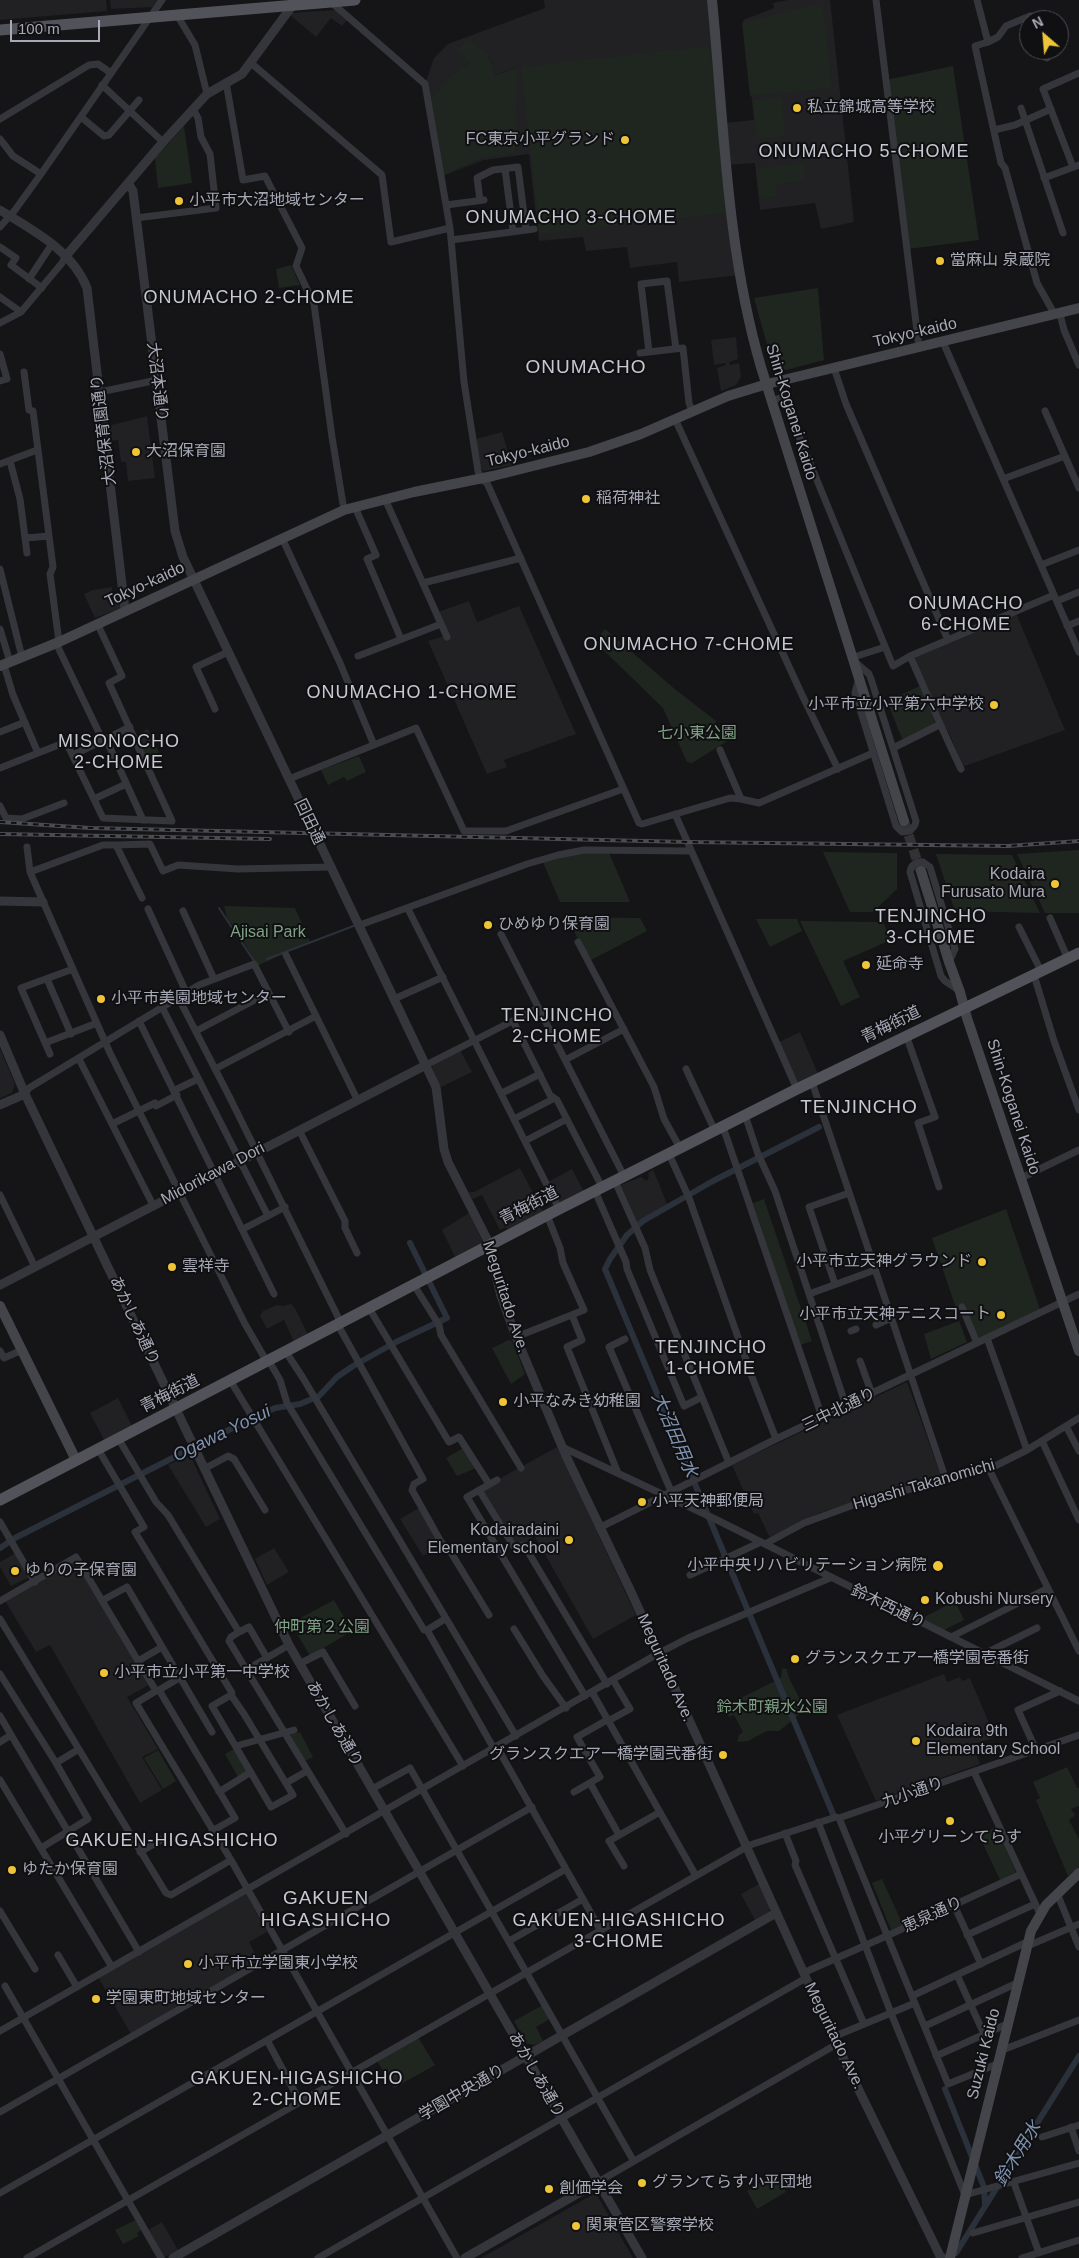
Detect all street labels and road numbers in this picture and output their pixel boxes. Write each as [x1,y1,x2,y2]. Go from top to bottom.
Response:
street label: Tokyo-kaido [871,314,959,352]
street label: 大沼本通り [143,341,171,423]
street label: Shin-Koganei Kaido [761,342,821,482]
street label: 大沼保育園通り [88,373,120,487]
street label: Tokyo-kaido [484,432,572,472]
street label: Tokyo-kaido [102,558,188,612]
street label: 回田通 [290,796,328,848]
street label: 青梅街道 [858,1002,924,1048]
street label: Shin-Koganei Kaido [982,1037,1044,1177]
street label: Midorikawa Dori [158,1139,268,1209]
street label: 青梅街道 [496,1183,562,1229]
street label: Meguritado Ave. [478,1239,532,1355]
street label: あかしあ通り [105,1273,163,1369]
street label: 青梅街道 [137,1371,203,1417]
street label: 三中北通り [799,1384,879,1436]
street label: Higashi Takanomichi [851,1456,997,1514]
street label: 鈴木西通り [848,1581,928,1633]
street label: Meguritado Ave. [633,1611,697,1725]
street label: あかしあ通り [302,1678,366,1770]
street label: 九小通り [880,1774,946,1812]
street label: 恵泉通り [900,1893,966,1937]
street label: Meguritado Ave. [800,1980,868,2092]
street label: Suzuki Kaido [963,2006,1005,2102]
street label: あかしあ通り [504,2029,568,2121]
street label: 学園中央通り [416,2061,508,2125]

